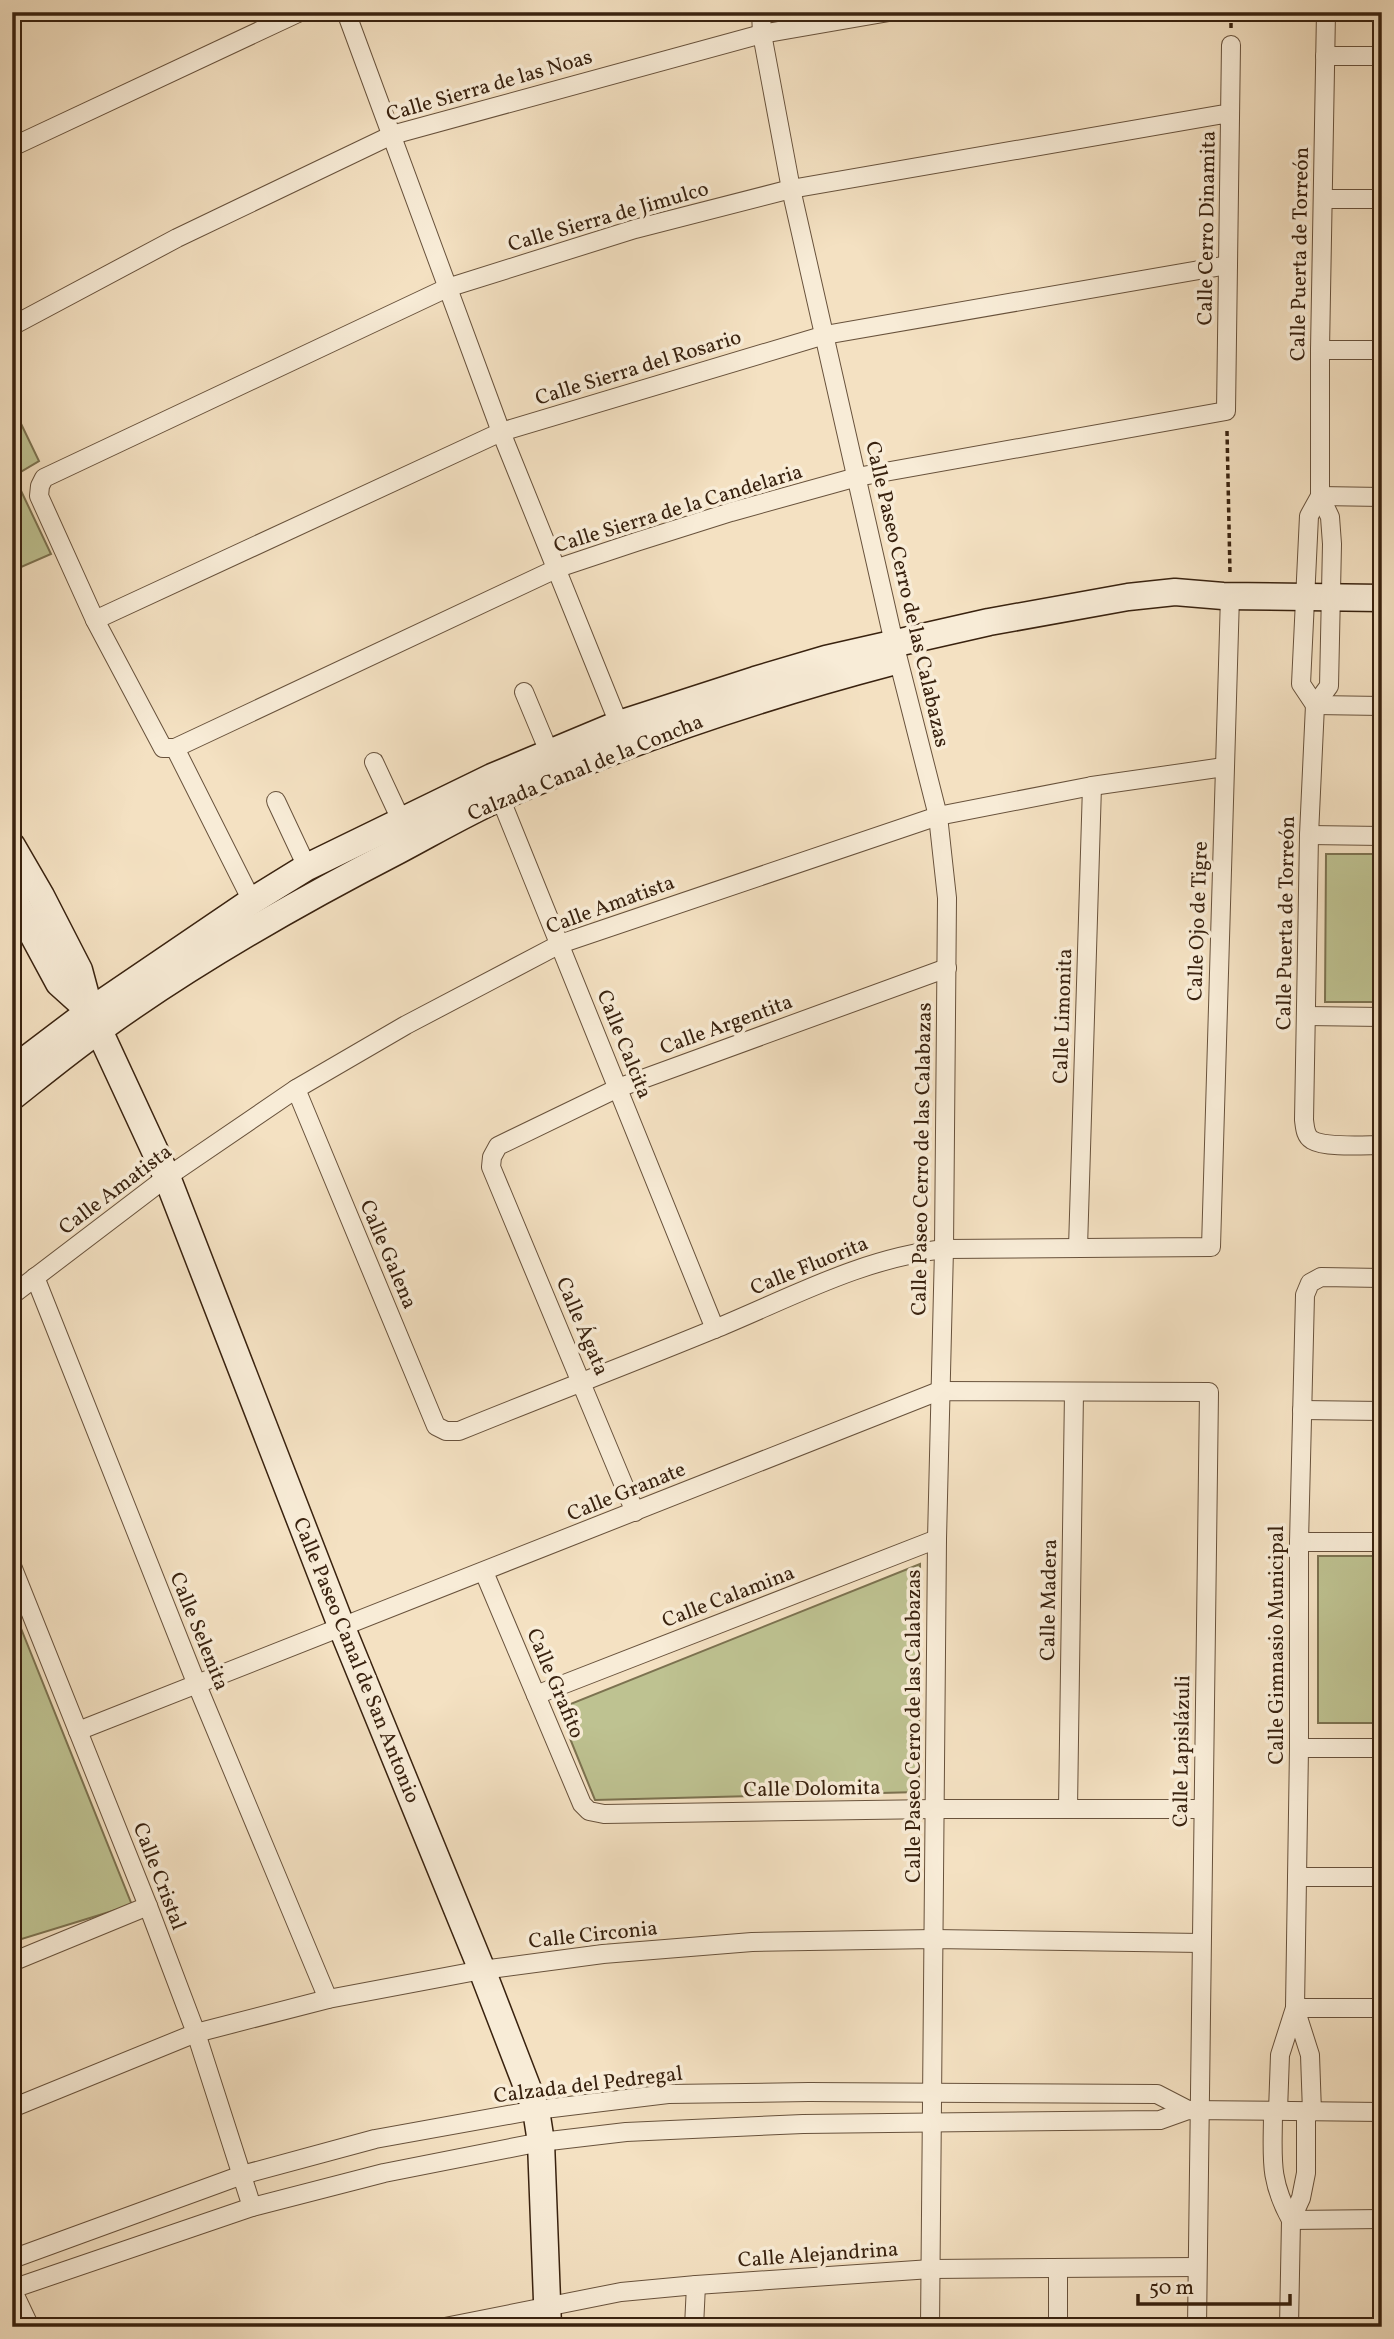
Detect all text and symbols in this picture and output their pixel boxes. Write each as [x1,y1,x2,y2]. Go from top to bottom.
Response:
street label: Calle Sierra de las Noas [383,43,596,130]
street label: Calle Cerro Dinamita [1191,130,1224,326]
street label: Calle Puerta de Torreón [1284,147,1317,361]
street label: Calle Sierra de Jimulco [505,175,712,260]
street label: Calle Sierra del Rosario [532,323,745,414]
street label: Calle Paseo Cerro de las Calabazas [857,438,956,750]
street label: Calle Sierra de la Candelaria [550,458,806,561]
street label: Calzada Canal de la Concha [463,708,708,829]
street label: Calle Puerta de Torreón [1270,816,1303,1030]
street label: Calle Ojo de Tigre [1181,841,1216,1001]
street label: Calle Amatista [542,869,679,942]
street label: Calle Limonita [1047,948,1080,1084]
street label: Calle Calcita [589,986,659,1103]
street label: Calle Argentita [656,988,797,1063]
street label: Calle Paseo Cerro de las Calabazas [905,1002,940,1316]
street label: Calle Amatista [53,1138,178,1242]
street label: Calle Galena [352,1196,424,1314]
street label: Calle Fluorita [746,1230,873,1303]
street label: Calle Ágata [548,1273,615,1380]
street label: Calle Granate [563,1455,690,1529]
street label: Calle Paseo Canal de San Antonio [285,1513,426,1808]
street label: Calle Gimnasio Municipal [1263,1525,1292,1765]
street label: Calle Madera [1034,1539,1065,1661]
street label: Calle Calamina [658,1559,799,1636]
street label: Calle Selenita [162,1568,236,1695]
street label: Calle Paseo Cerro de las Calabazas [900,1569,929,1883]
street label: Calle Grafito [518,1624,591,1743]
street label: Calle Lapislázuli [1167,1675,1198,1827]
street label: Calle Dolomita [743,1774,881,1805]
street label: Calle Cristal [125,1819,192,1934]
street label: Calle Circonia [527,1914,659,1957]
street label: Calzada del Pedregal [492,2060,684,2111]
street label: Calle Alejandrina [737,2235,899,2276]
scale bar [1138,2262,1291,2306]
text: 50 m [1149,2274,1194,2303]

